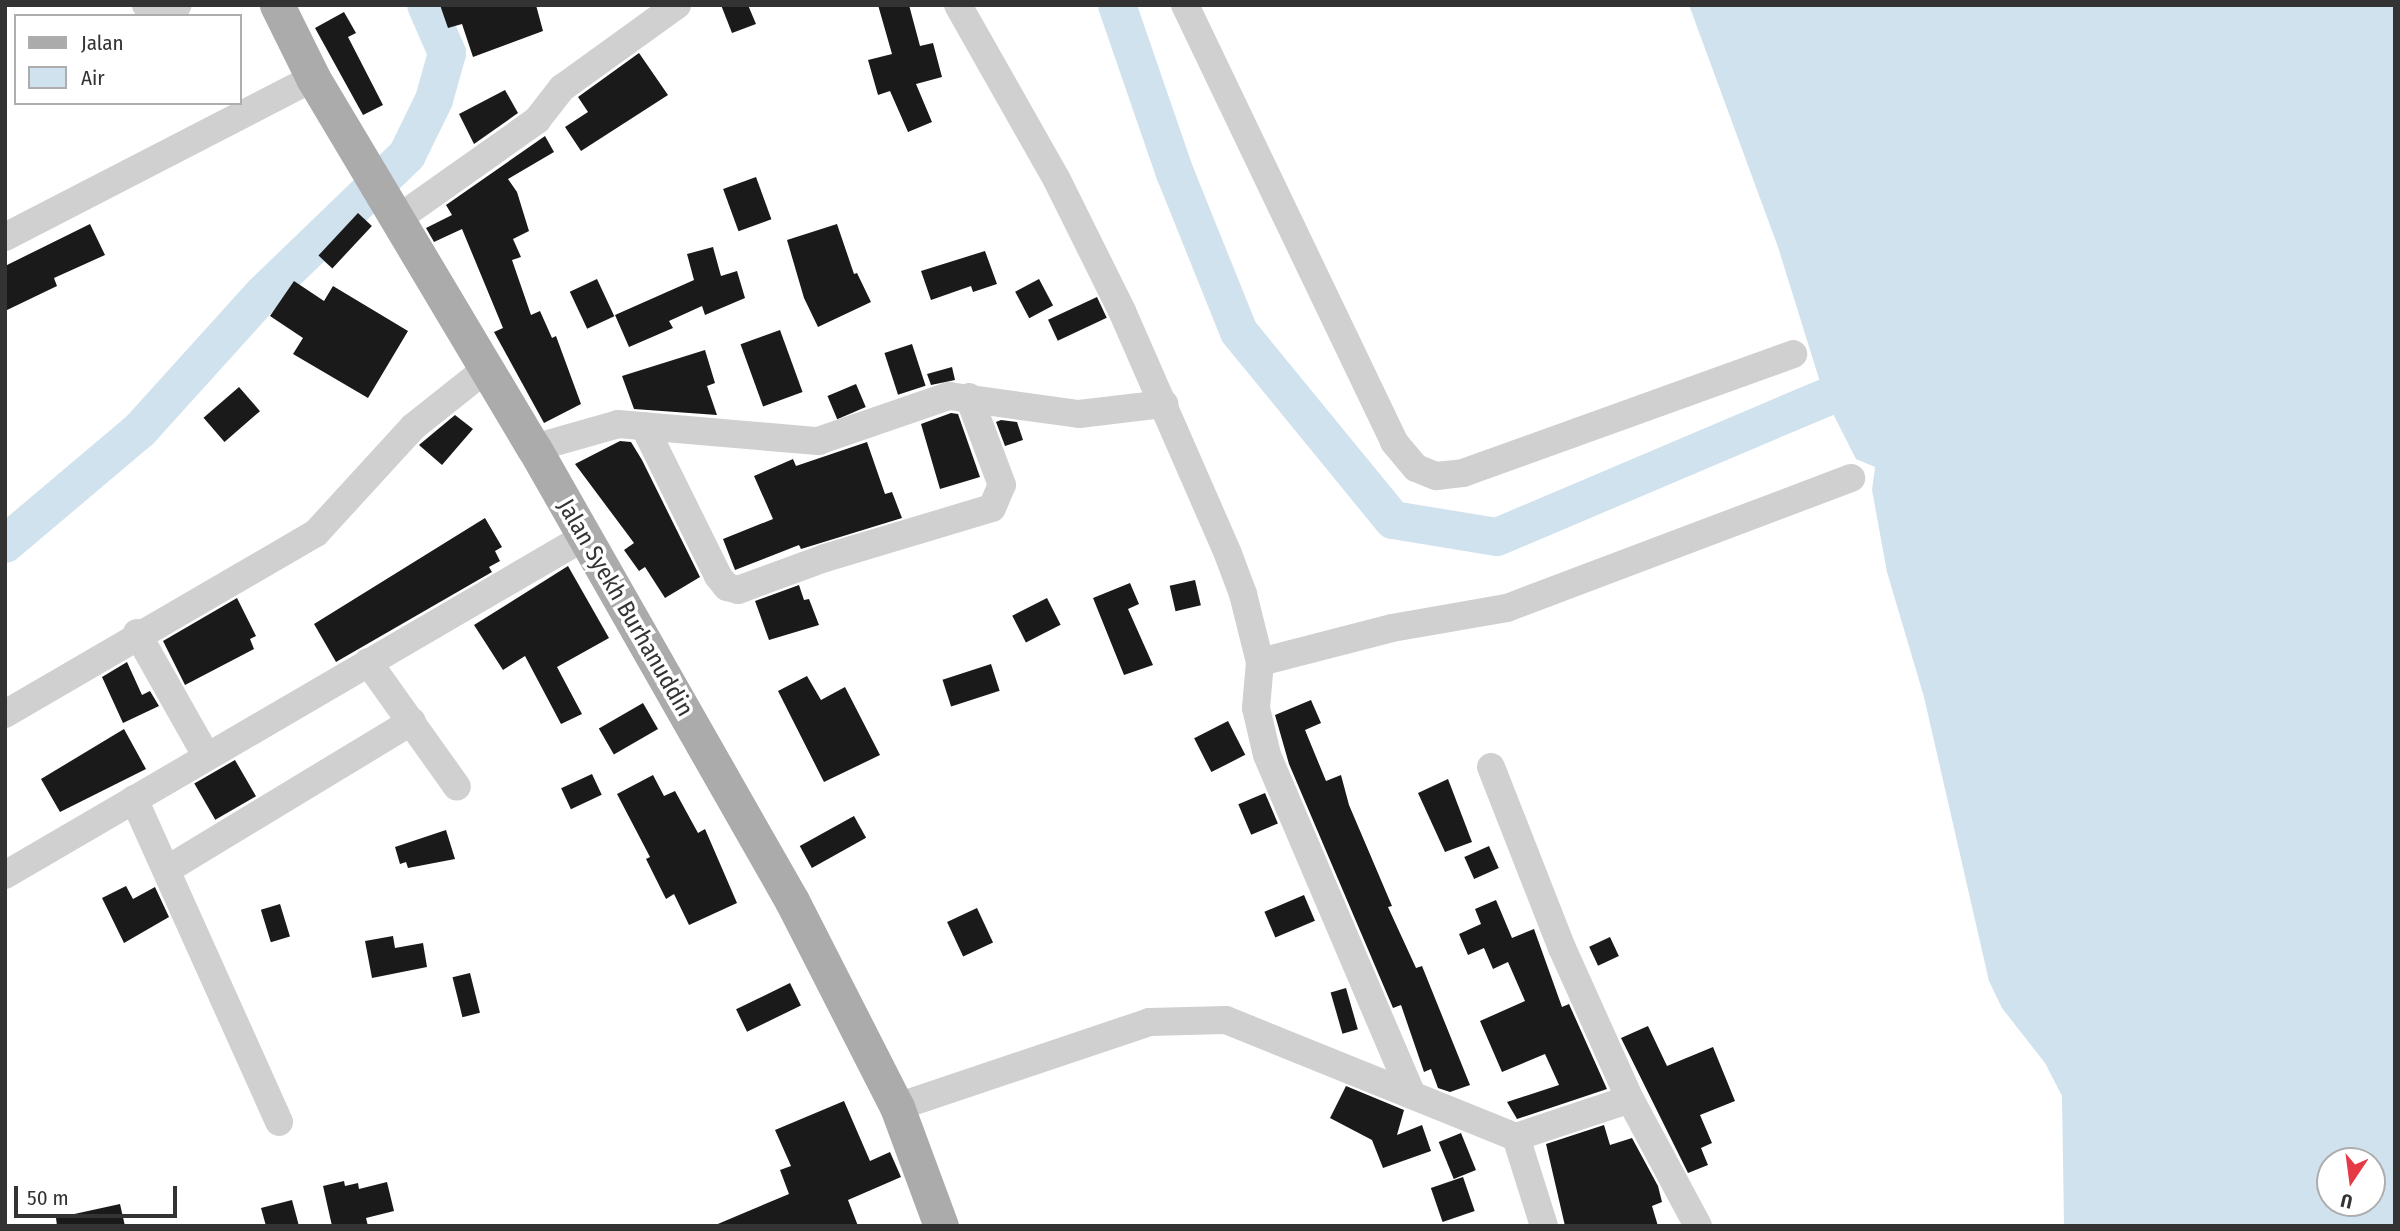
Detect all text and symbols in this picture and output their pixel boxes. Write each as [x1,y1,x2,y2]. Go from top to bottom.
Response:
legend [14,14,242,105]
text: Jalan [81,30,124,56]
text: Air [81,65,105,91]
street label: Jalan Syekh Burhanuddin [551,494,699,722]
north arrow [2316,1147,2386,1217]
scale bar [18,1172,180,1216]
text: 50 m [27,1185,69,1211]
text: U [2339,1189,2355,1213]

